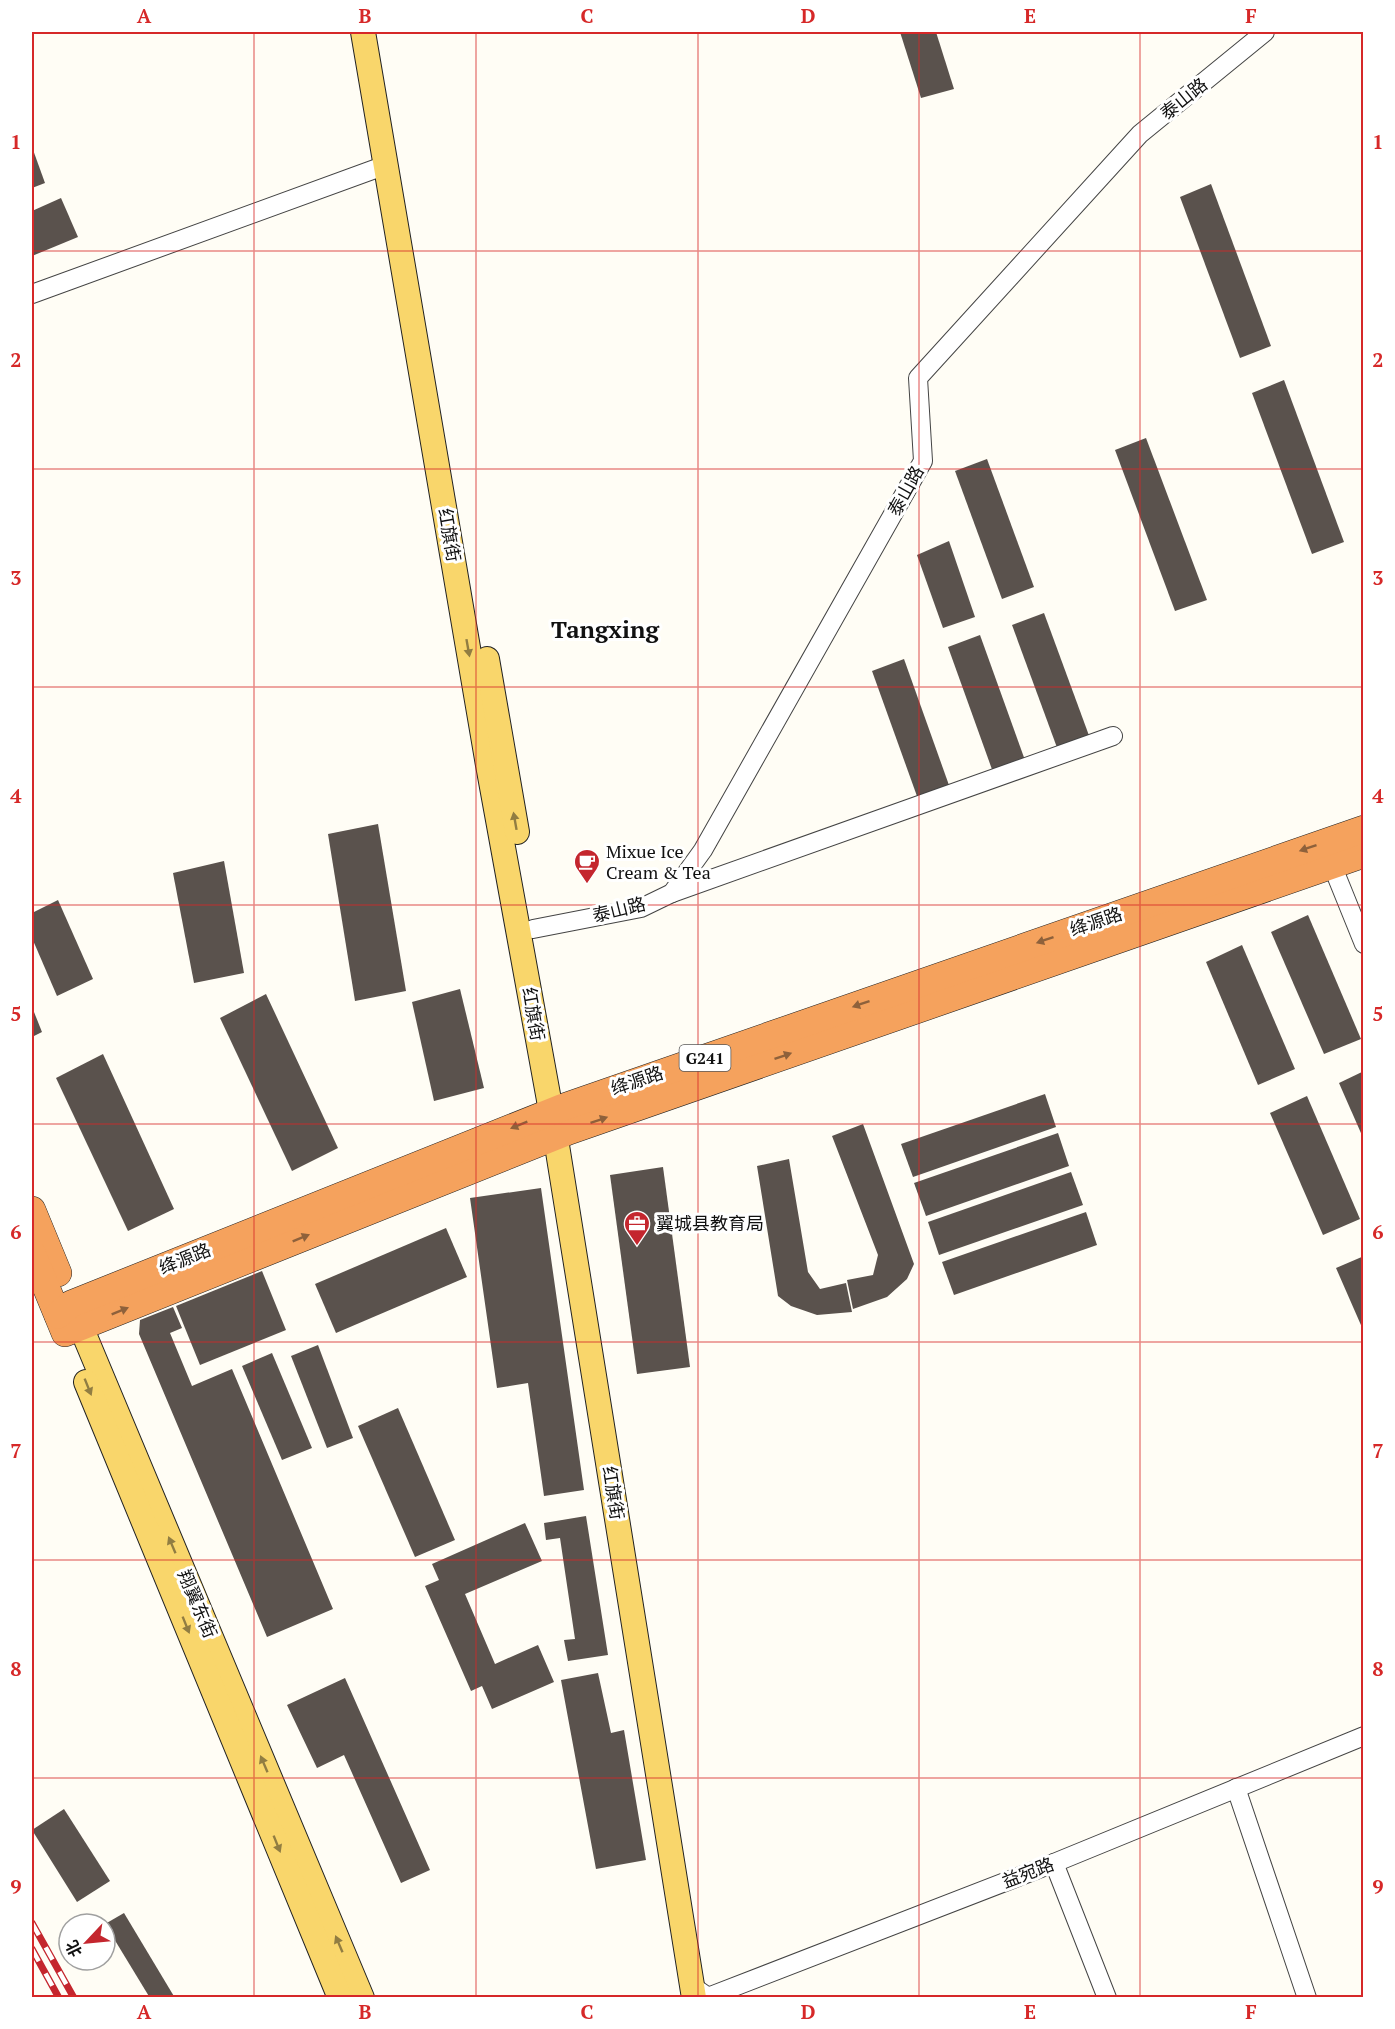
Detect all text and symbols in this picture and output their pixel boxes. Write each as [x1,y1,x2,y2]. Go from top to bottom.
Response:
text: A [137,2,152,29]
text: B [359,2,372,29]
text: C [580,2,594,29]
text: D [801,2,815,29]
text: E [1024,2,1036,29]
text: F [1245,2,1257,29]
street label: 泰山路 [1155,72,1212,125]
text: 1 [10,128,22,155]
text: 1 [1372,128,1384,155]
text: 2 [10,346,22,373]
text: 2 [1372,346,1384,373]
street label: 泰山路 [882,461,929,520]
street label: 红旗街 [433,506,466,563]
text: 3 [10,564,22,591]
text: 3 [1372,564,1384,591]
district label: Tangxing [551,613,659,645]
one-way arrow [464,639,473,658]
text: 4 [10,782,22,809]
text: 4 [1372,782,1384,809]
one-way arrow [510,811,519,830]
place label: Mixue Ice Cream & Tea [606,839,711,884]
one-way arrow [1299,843,1317,853]
cafe icon: Mixue Ice Cream & Tea [572,847,602,885]
street label: 泰山路 [590,891,648,927]
street label: 绛源路 [1066,901,1125,941]
one-way arrow [1036,935,1054,945]
street label: 红旗街 [517,985,550,1042]
one-way arrow [851,999,869,1009]
text: 5 [10,1000,22,1027]
text: 5 [1372,1000,1384,1027]
road number: G241 [680,1045,730,1071]
one-way arrow [774,1051,792,1060]
street label: 绛源路 [607,1060,666,1100]
one-way arrow [590,1115,608,1125]
one-way arrow [509,1120,527,1130]
office icon: 翼城县教育局 [622,1209,652,1247]
place label: 翼城县教育局 [656,1211,764,1235]
text: 6 [10,1218,22,1245]
text: 6 [1372,1218,1384,1245]
one-way arrow [292,1233,310,1243]
street label: 绛源路 [155,1237,214,1279]
one-way arrow [111,1306,129,1316]
one-way arrow [84,1378,93,1396]
text: 7 [10,1437,22,1464]
text: 7 [1372,1437,1384,1464]
street label: 红旗街 [598,1464,630,1521]
one-way arrow [167,1536,176,1554]
street label: 翔翼东街 [173,1566,223,1641]
one-way arrow [181,1617,191,1635]
text: 8 [10,1655,22,1682]
text: 8 [1372,1655,1384,1682]
one-way arrow [259,1754,269,1772]
one-way arrow [272,1836,282,1854]
street label: 益宛路 [998,1851,1057,1893]
text: 9 [10,1873,22,1900]
text: 9 [1372,1873,1384,1900]
north arrow [57,1912,117,1972]
one-way arrow [334,1934,344,1952]
text: 北 [60,1937,87,1961]
text: A [137,1998,152,2025]
text: B [359,1998,372,2025]
text: C [580,1998,594,2025]
text: D [801,1998,815,2025]
text: E [1024,1998,1036,2025]
text: F [1245,1998,1257,2025]

